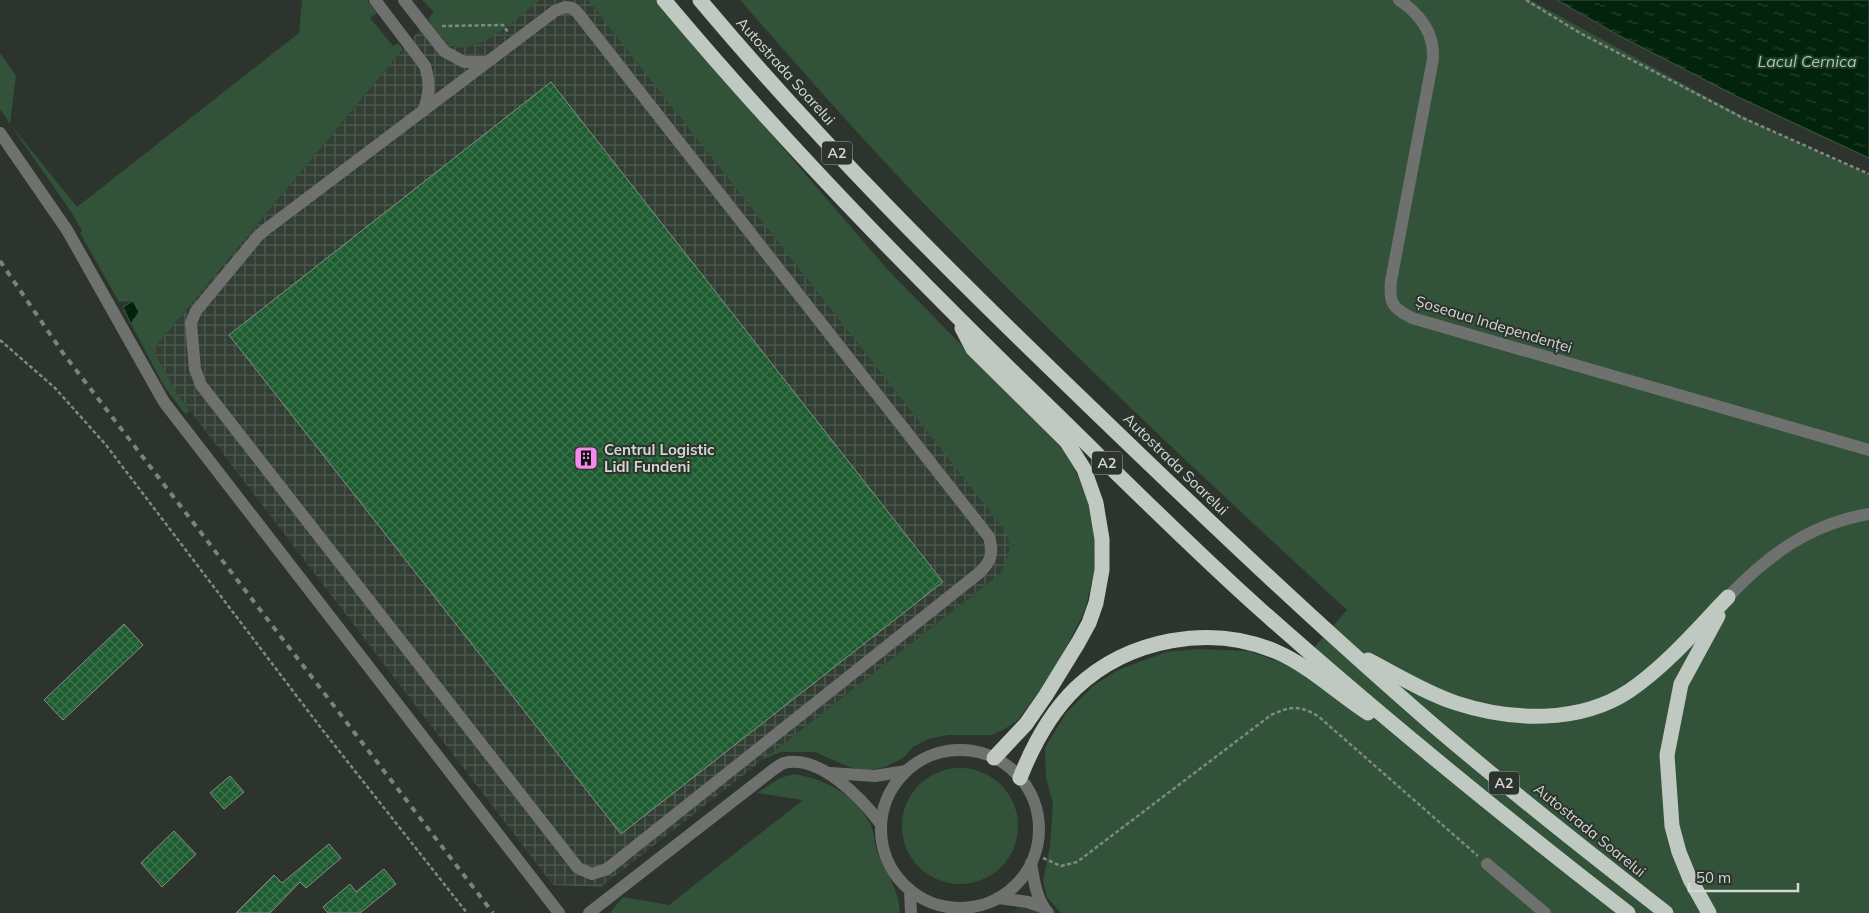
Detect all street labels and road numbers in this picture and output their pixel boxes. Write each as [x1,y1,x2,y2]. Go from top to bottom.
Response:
street label: Autostrada Soarelui [733,13,839,129]
road number: A2 [822,142,852,164]
street label: Șoseaua Independenței [1413,291,1575,357]
street label: Autostrada Soarelui [1120,409,1232,519]
road number: A2 [1092,452,1122,474]
road number: A2 [1489,771,1519,794]
street label: Autostrada Soarelui [1530,779,1650,881]

